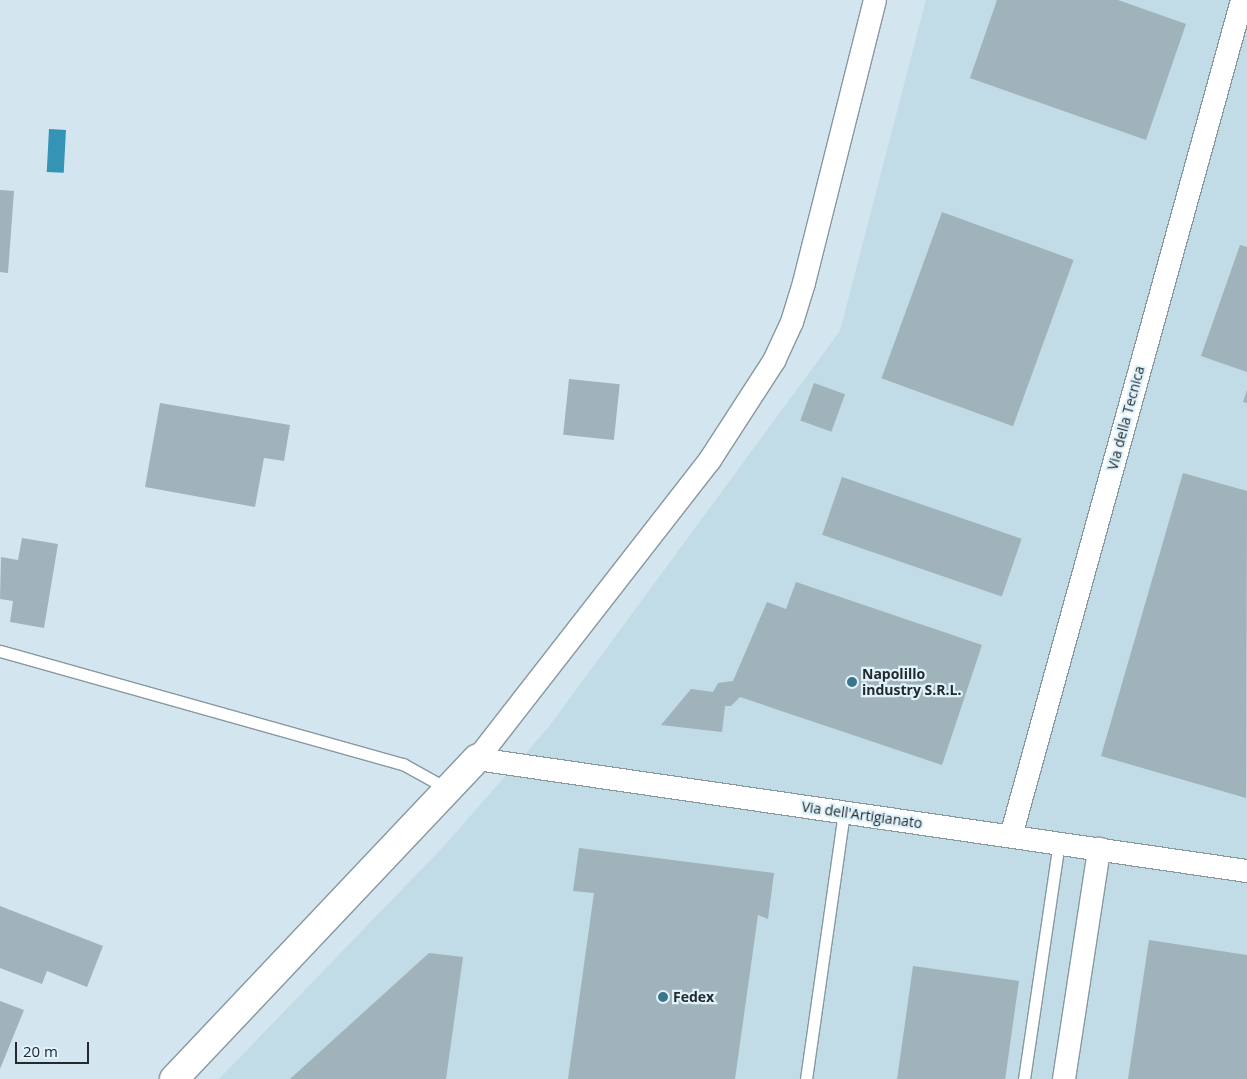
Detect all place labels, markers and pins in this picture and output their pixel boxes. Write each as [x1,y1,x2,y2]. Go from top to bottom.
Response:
place label: Napolillo industry S.R.L. [862,666,961,699]
marker: Napolillo industry S.R.L. [846,676,858,688]
place label: Fedex [673,989,714,1005]
marker: Fedex [657,991,669,1003]

